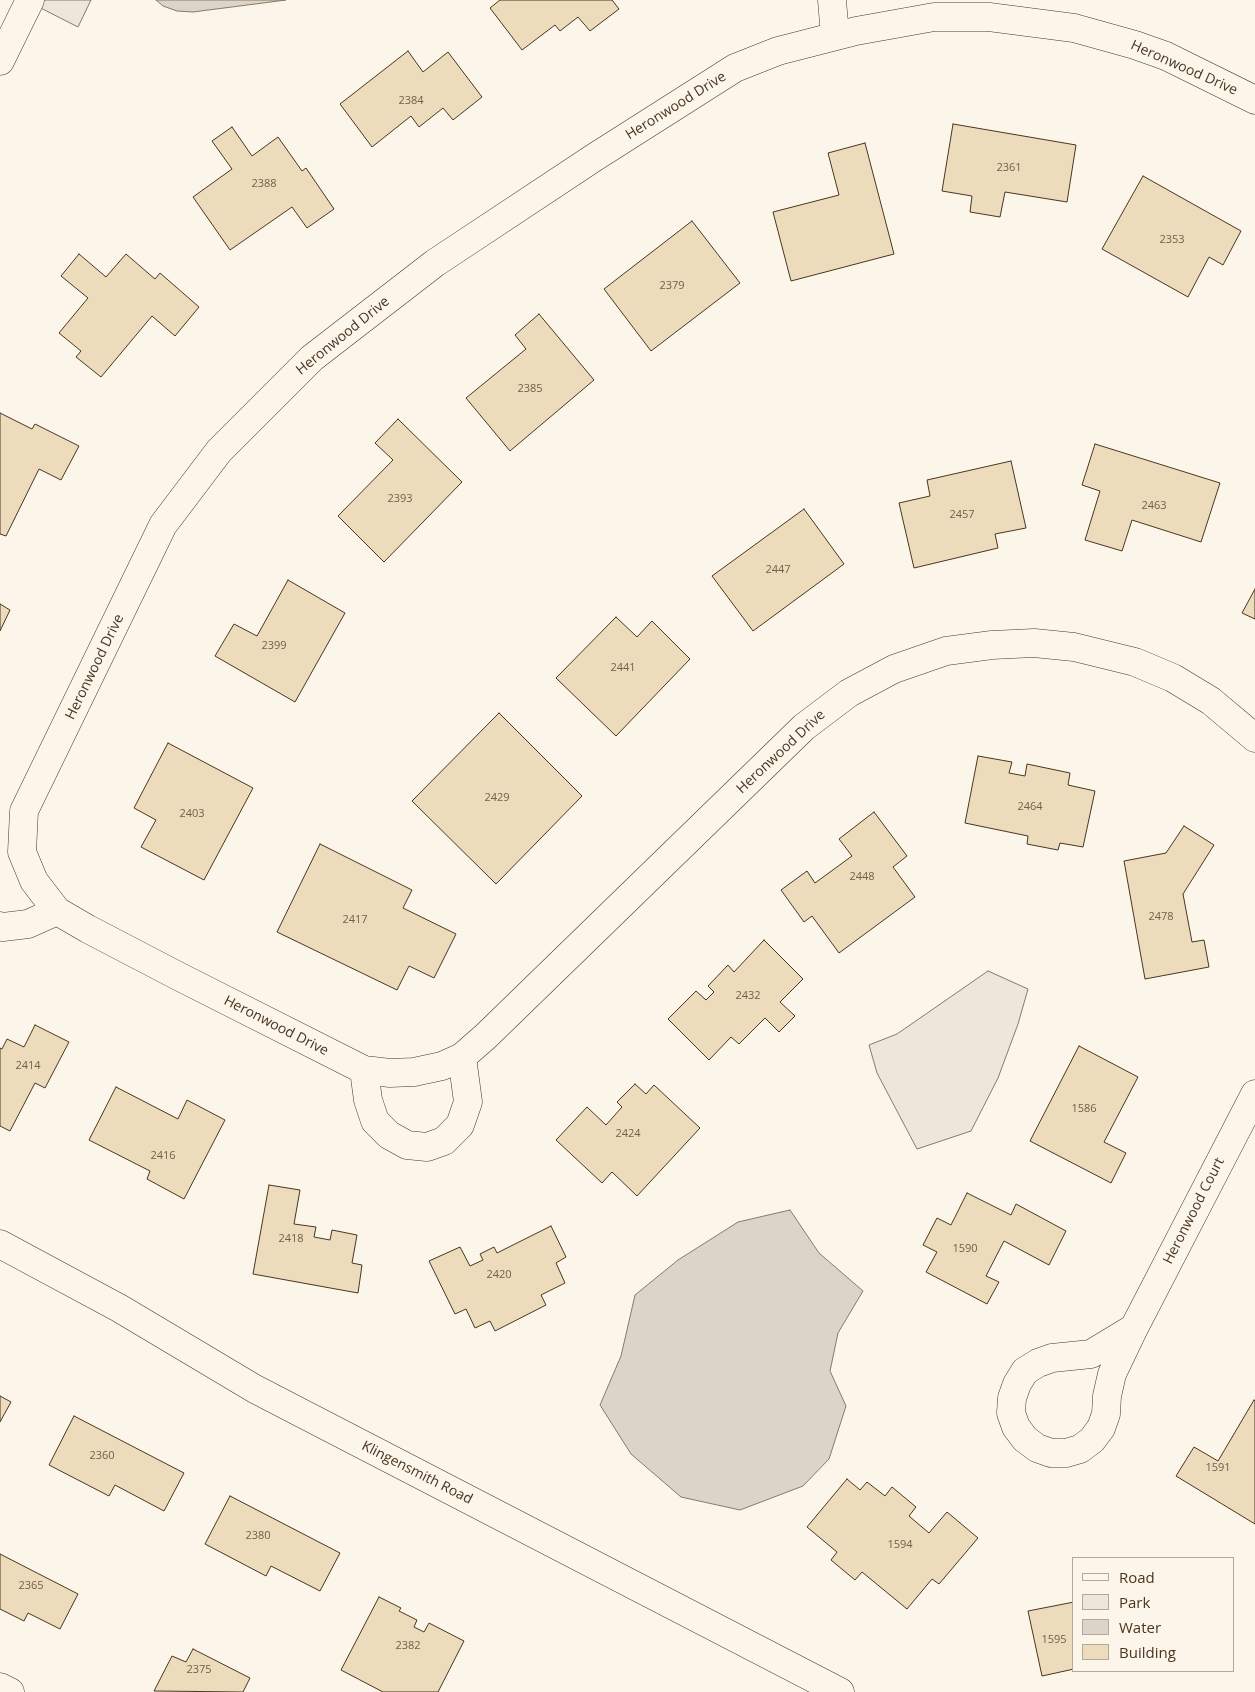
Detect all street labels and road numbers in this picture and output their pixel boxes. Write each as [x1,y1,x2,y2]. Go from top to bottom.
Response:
street label: Heronwood Drive [1128,37,1240,99]
street label: Heronwood Drive [623,68,729,144]
street label: Heronwood Drive [293,293,393,379]
street label: Heronwood Drive [62,612,128,722]
street label: Heronwood Drive [733,707,829,797]
street label: Heronwood Drive [221,992,331,1060]
street label: Heronwood Court [1160,1155,1228,1267]
street label: Klingensmith Road [359,1438,475,1508]

